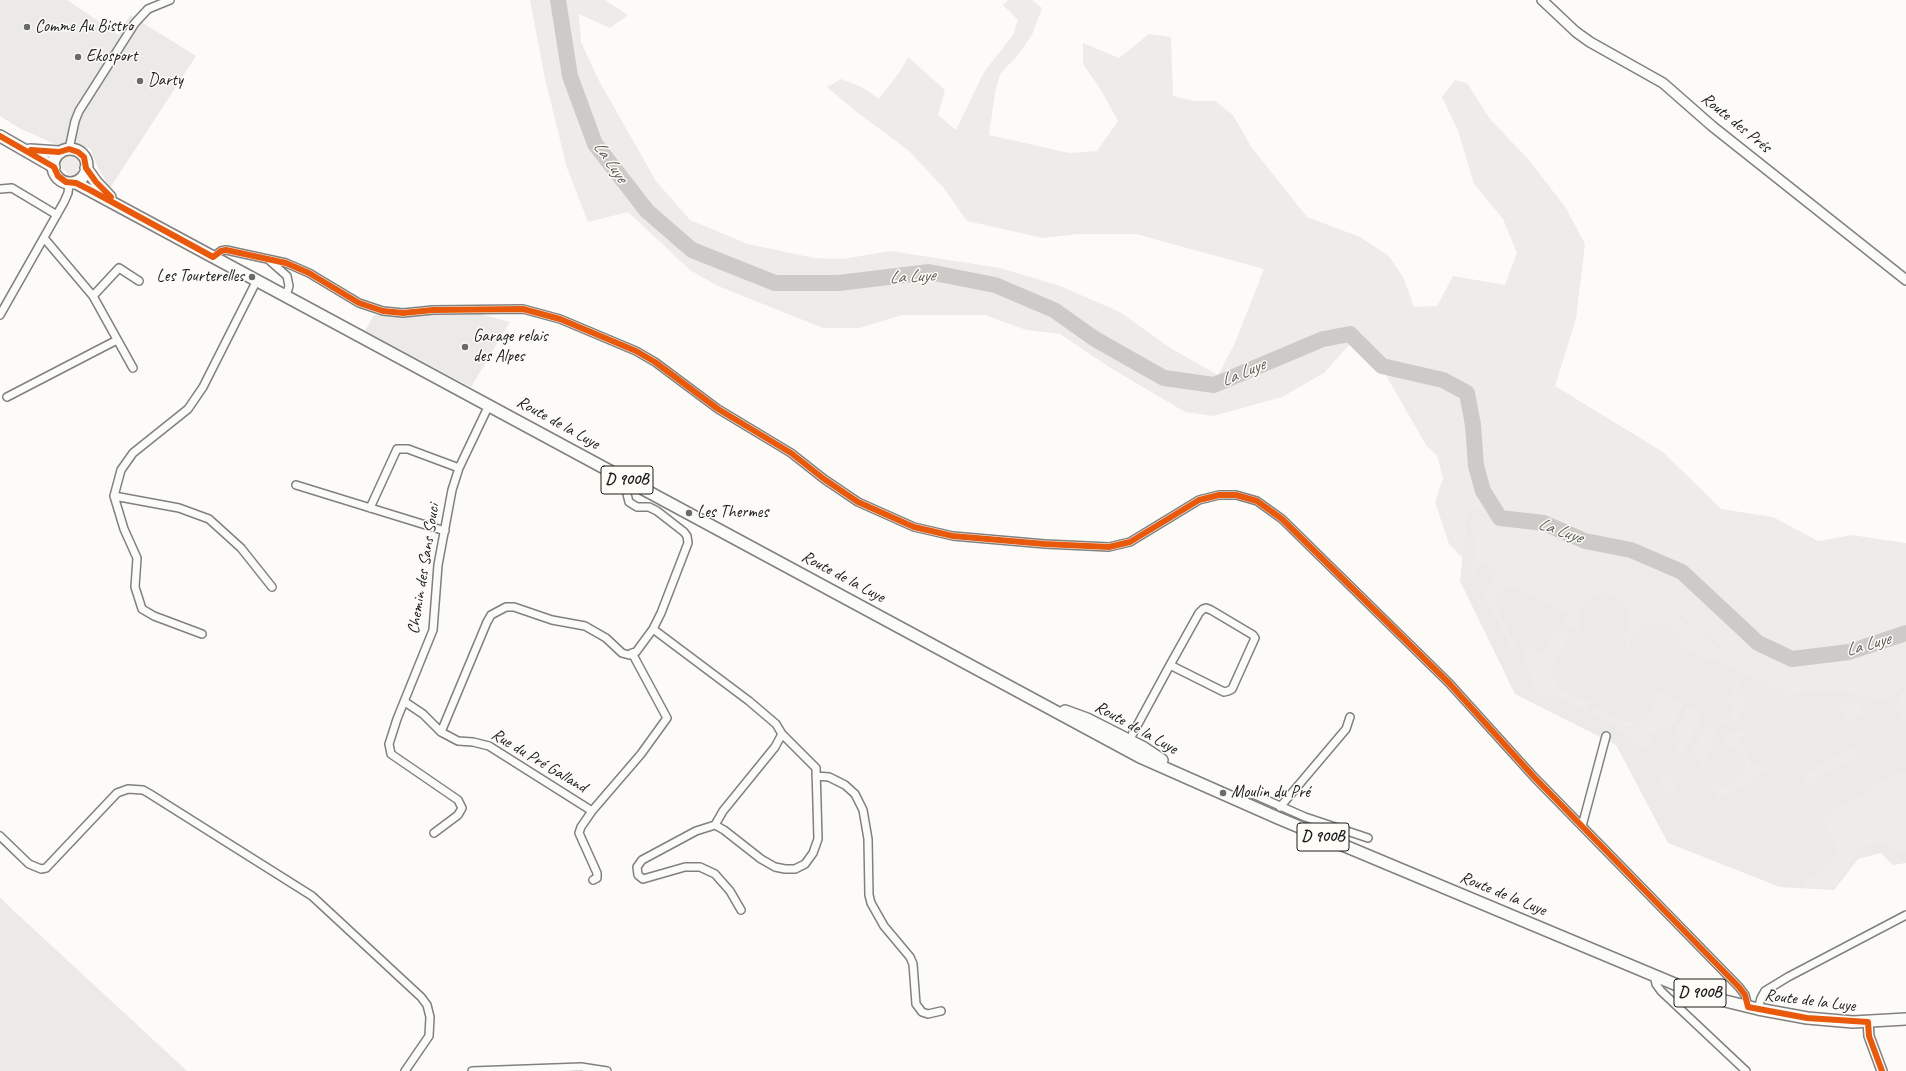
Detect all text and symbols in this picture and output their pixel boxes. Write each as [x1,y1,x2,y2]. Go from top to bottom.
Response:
place label: Comme Au Bistro [35,17,133,37]
marker: Comme Au Bistro [22,22,32,32]
place label: Ekosport [86,47,137,67]
marker: Ekosport [73,52,83,62]
place label: Darty [148,71,183,91]
marker: Darty [135,76,145,86]
street label: Route des Prés [1697,89,1775,157]
water label: La Luye [588,137,632,187]
water label: La Luye [889,265,935,289]
place label: Les Tourterelles [157,267,244,287]
marker: Les Tourterelles [247,272,257,282]
place label: Garage relais des Alpes [473,327,548,367]
marker: Garage relais des Alpes [460,342,470,352]
water label: La Luye [1218,354,1268,392]
street label: Route de la Luye [513,392,603,454]
road number: D 900B [601,466,653,494]
street label: Chemin des Sans Souci [404,502,444,636]
place label: Les Thermes [697,503,768,523]
marker: Les Thermes [684,508,694,518]
water label: La Luye [1535,513,1585,549]
street label: Route de la Luye [798,547,888,607]
water label: La Luye [1843,628,1893,662]
street label: Route de la Luye [1091,697,1181,759]
street label: Rue du Pré Galland [488,725,590,797]
place label: Moulin du Pré [1231,783,1310,803]
marker: Moulin du Pré [1218,788,1228,798]
road number: D 900B [1297,823,1349,851]
street label: Route de la Luye [1457,867,1549,921]
road number: D 900B [1674,979,1726,1007]
street label: Route de la Luye [1763,985,1857,1017]

